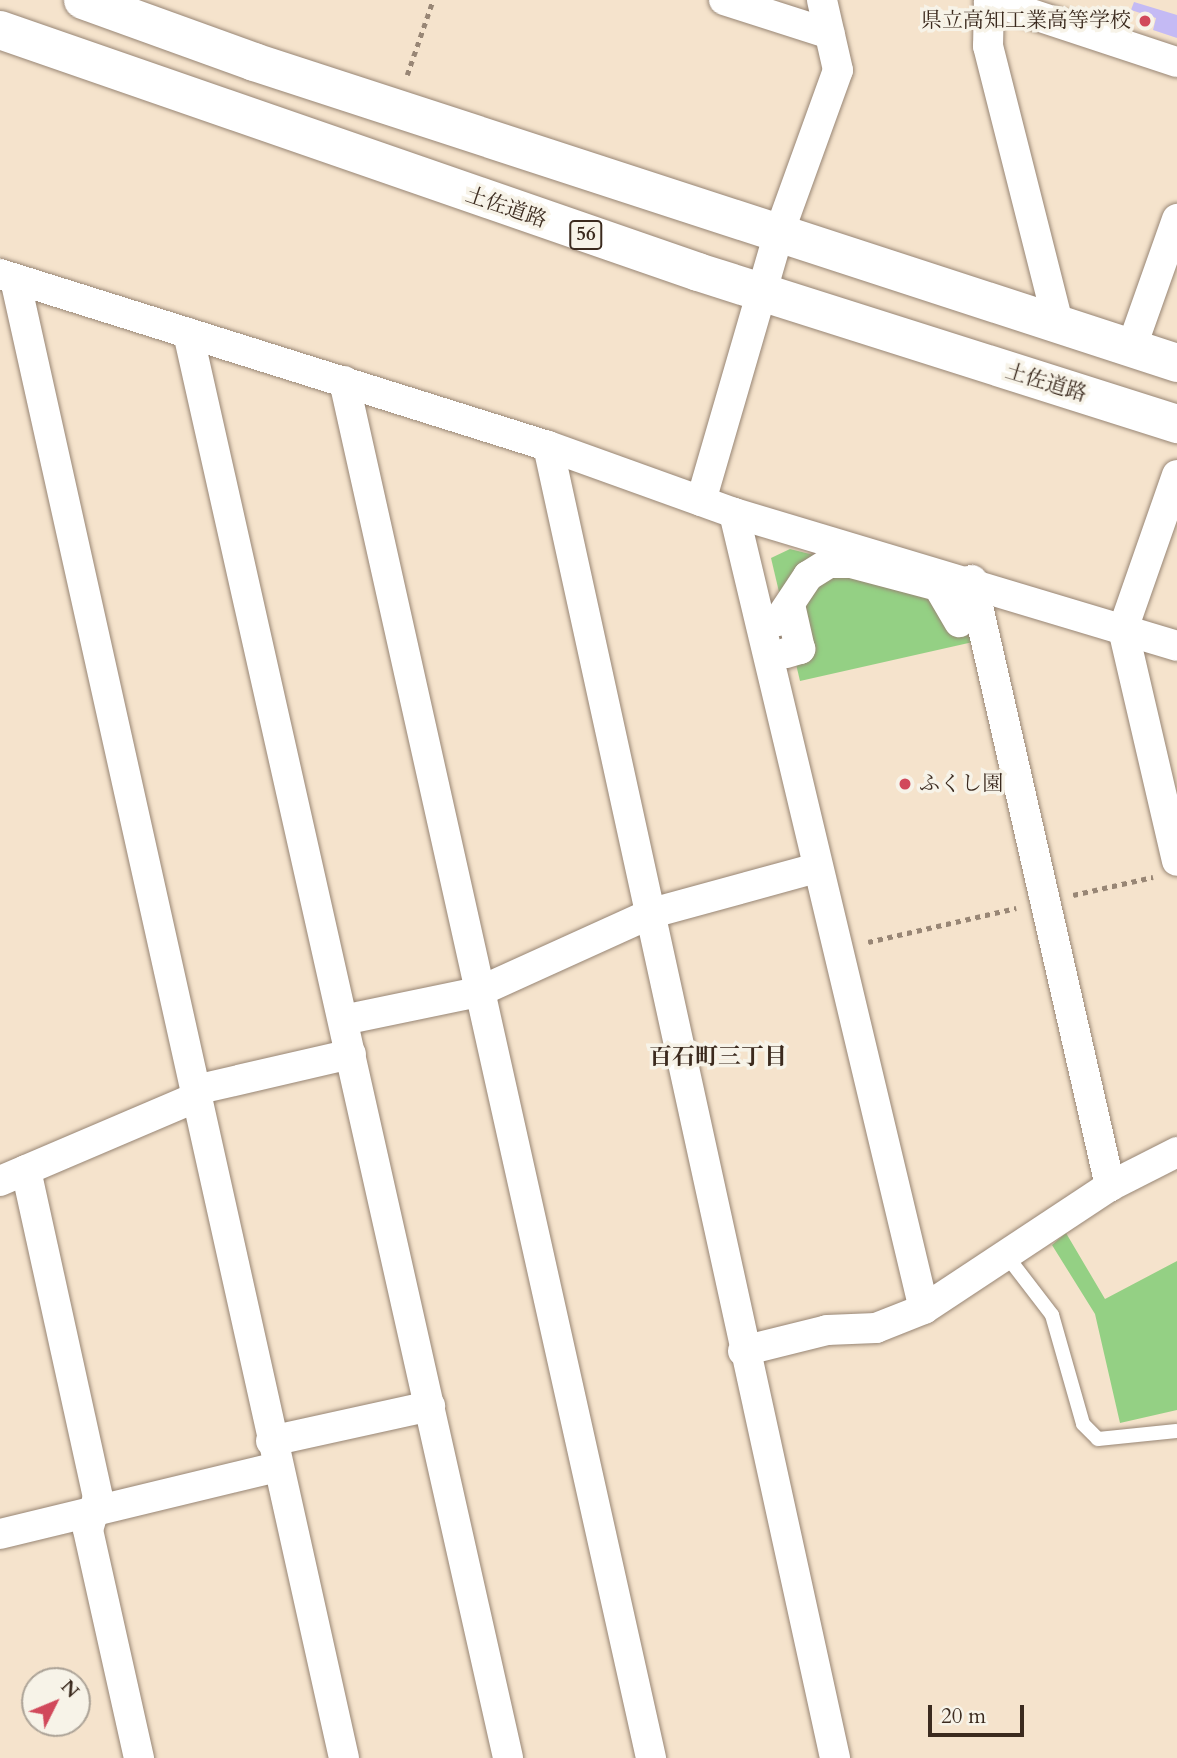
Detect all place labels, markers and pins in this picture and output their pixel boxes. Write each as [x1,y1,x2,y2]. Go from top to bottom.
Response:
place label: 県立高知工業高等学校 [921,8,1131,34]
marker: 県立高知工業高等学校 [1137,13,1153,29]
place label: ふくし園 [919,771,1003,797]
marker: ふくし園 [897,776,913,792]

